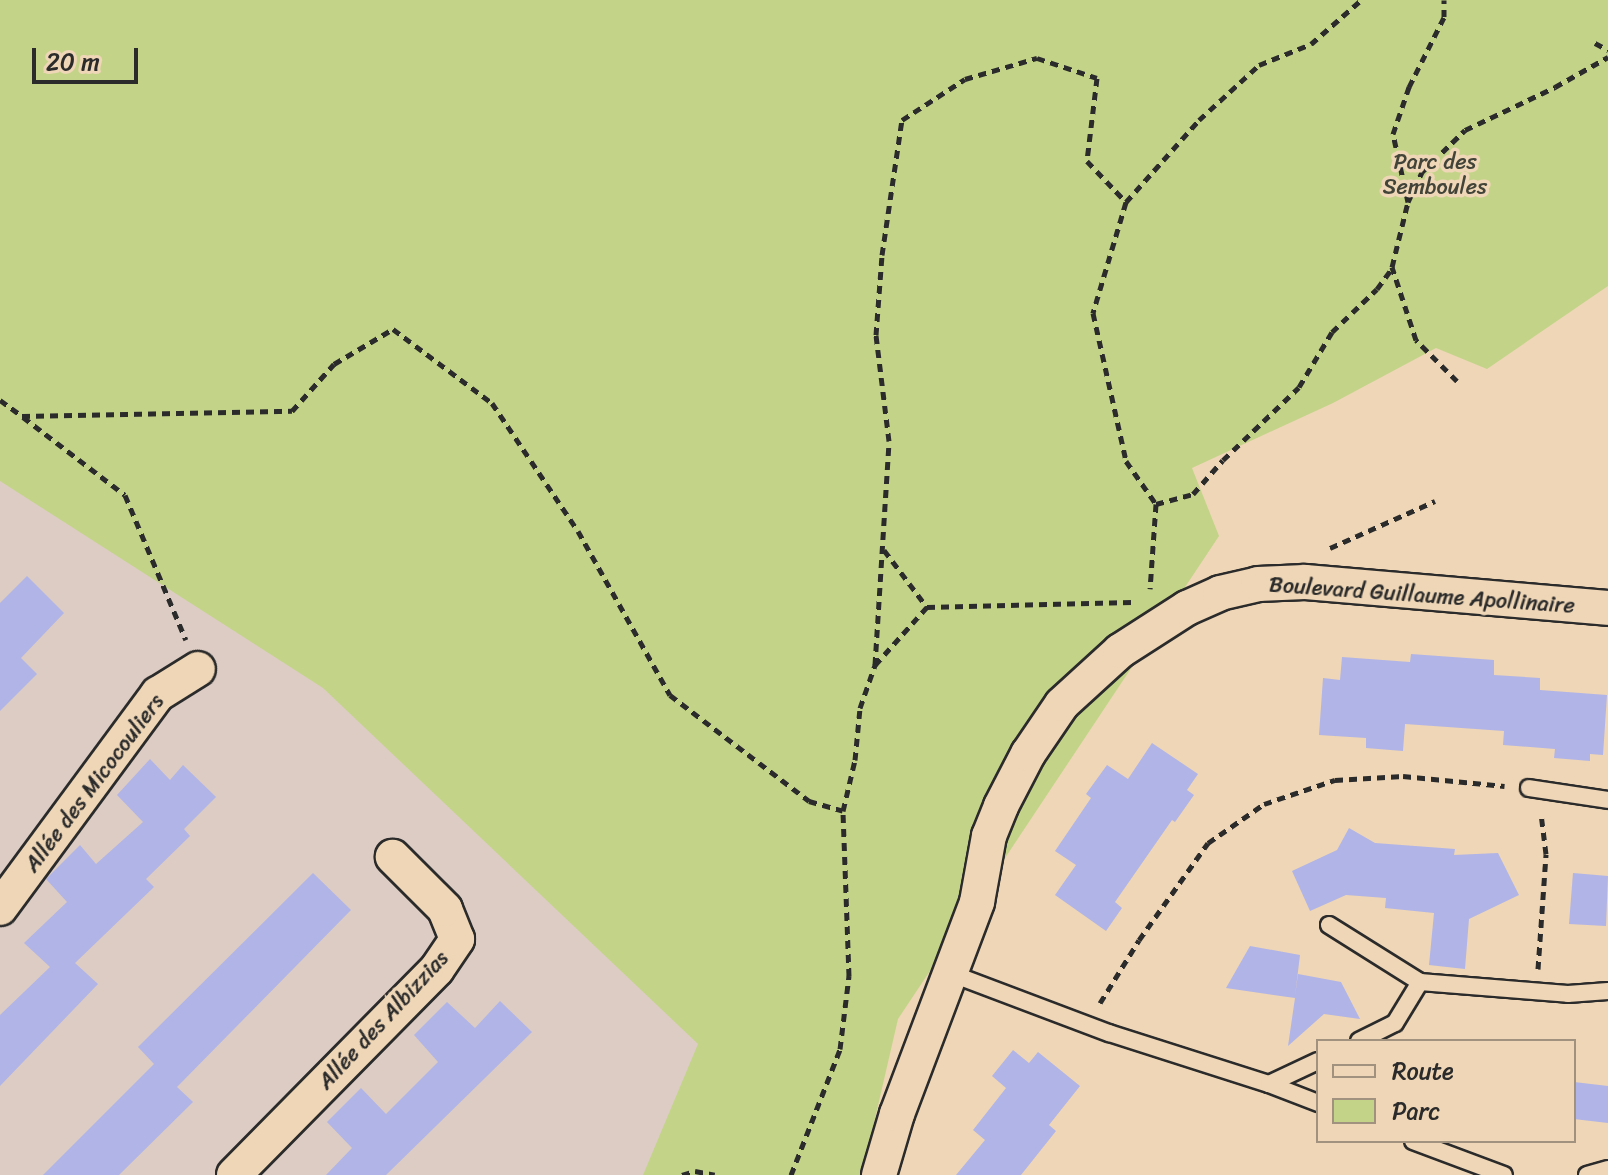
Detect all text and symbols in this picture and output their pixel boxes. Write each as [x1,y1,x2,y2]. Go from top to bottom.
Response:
scale bar [36,32,142,82]
text: 20 m [46,41,100,83]
park label: Parc des Semboules [1383,148,1487,200]
street label: Boulevard Guillaume Apollinaire [1268,571,1576,619]
street label: Allée des Micocouliers [18,689,170,877]
street label: Allée des Albizzias [312,945,454,1095]
legend [1316,1039,1576,1143]
text: Route [1392,1050,1454,1092]
text: Parc [1392,1090,1440,1132]

